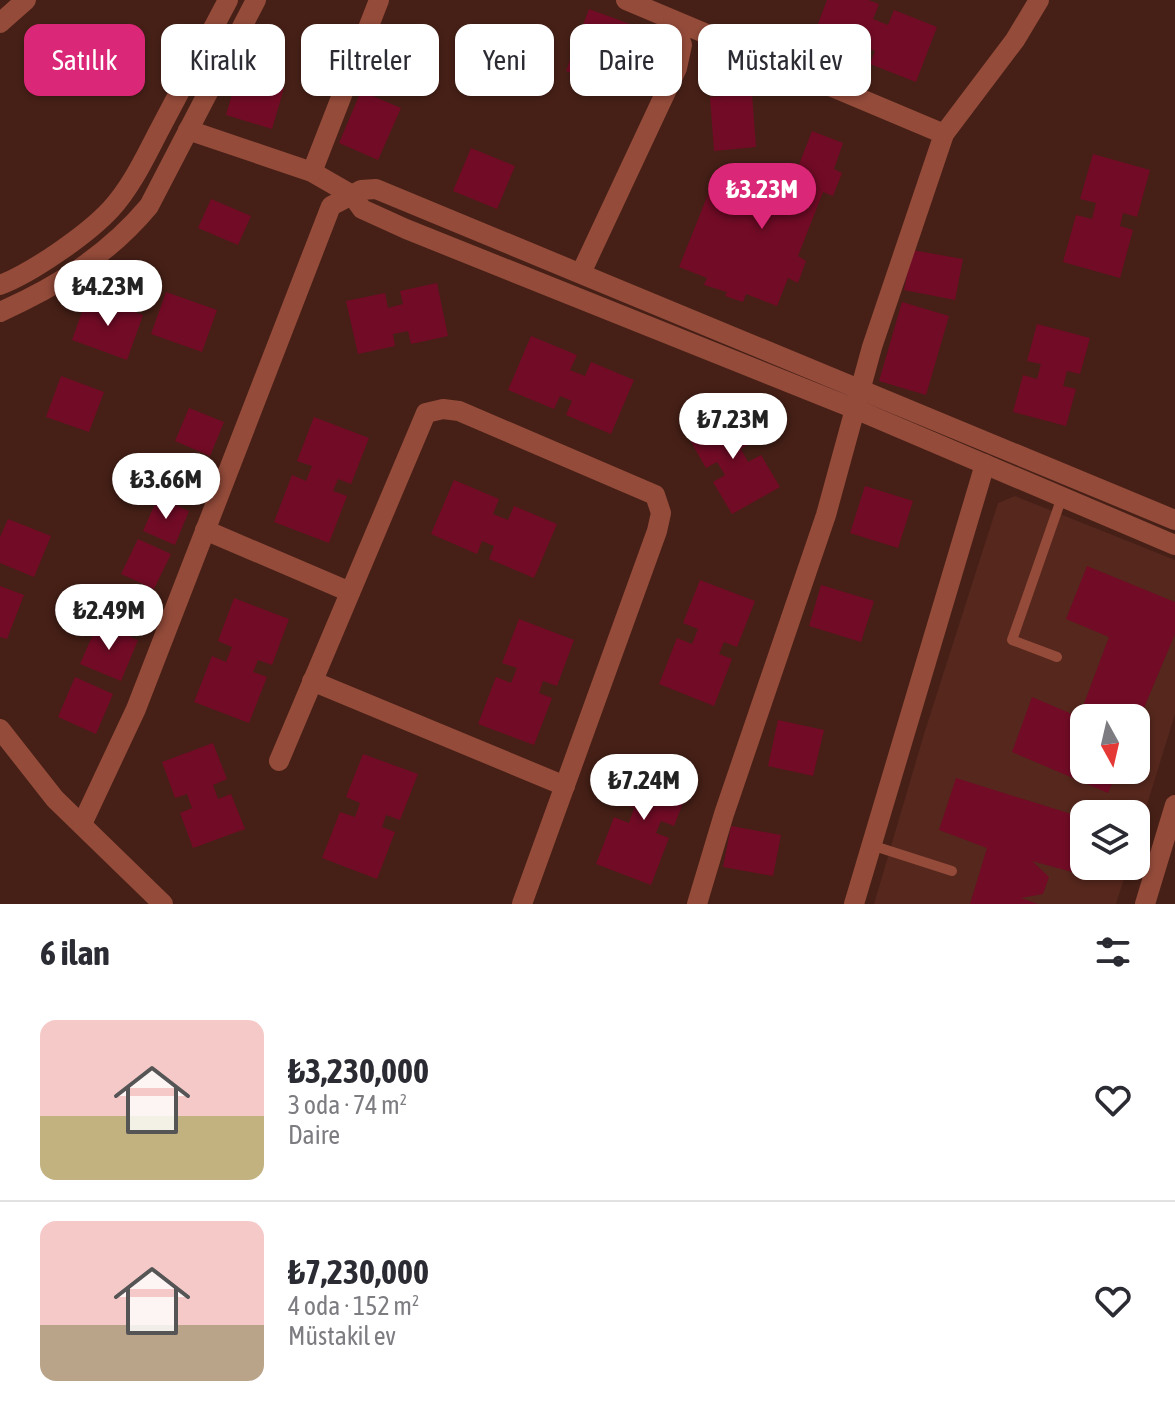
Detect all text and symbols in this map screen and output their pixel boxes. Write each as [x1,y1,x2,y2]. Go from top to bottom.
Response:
chip: Satılık [24,24,145,96]
chip: Kiralık [161,24,285,96]
chip: Filtreler [301,24,439,96]
chip: Yeni [455,24,554,96]
chip: Daire [570,24,682,96]
chip: Müstakil ev [698,24,871,96]
pin: ₺3.23M [697,163,827,231]
text: ₺3.23M [726,174,798,204]
pin: ₺4.23M [43,260,173,328]
text: ₺4.23M [72,271,144,301]
pin: ₺7.23M [668,393,798,461]
text: ₺7.23M [697,404,769,434]
pin: ₺3.66M [101,453,231,521]
text: ₺3.66M [130,464,202,494]
pin: ₺2.49M [44,584,174,652]
text: ₺2.49M [73,595,145,625]
north arrow [1070,704,1150,784]
map controls [1070,704,1150,880]
pin: ₺7.24M [579,754,709,822]
text: ₺7.24M [608,765,680,795]
button: layers [1070,800,1150,880]
icon: filters [1091,930,1135,974]
text: 6 ilan [40,933,110,972]
text: ₺3,230,000 [288,1051,429,1090]
icon: home [104,1052,200,1148]
icon: heart [1091,1078,1135,1122]
text: 3 oda · 74 m² [288,1090,407,1120]
text: Daire [288,1120,340,1150]
text: ₺7,230,000 [288,1252,429,1291]
icon: home [104,1253,200,1349]
icon: heart [1091,1279,1135,1323]
text: 4 oda · 152 m² [288,1291,419,1321]
text: Müstakil ev [288,1321,396,1351]

